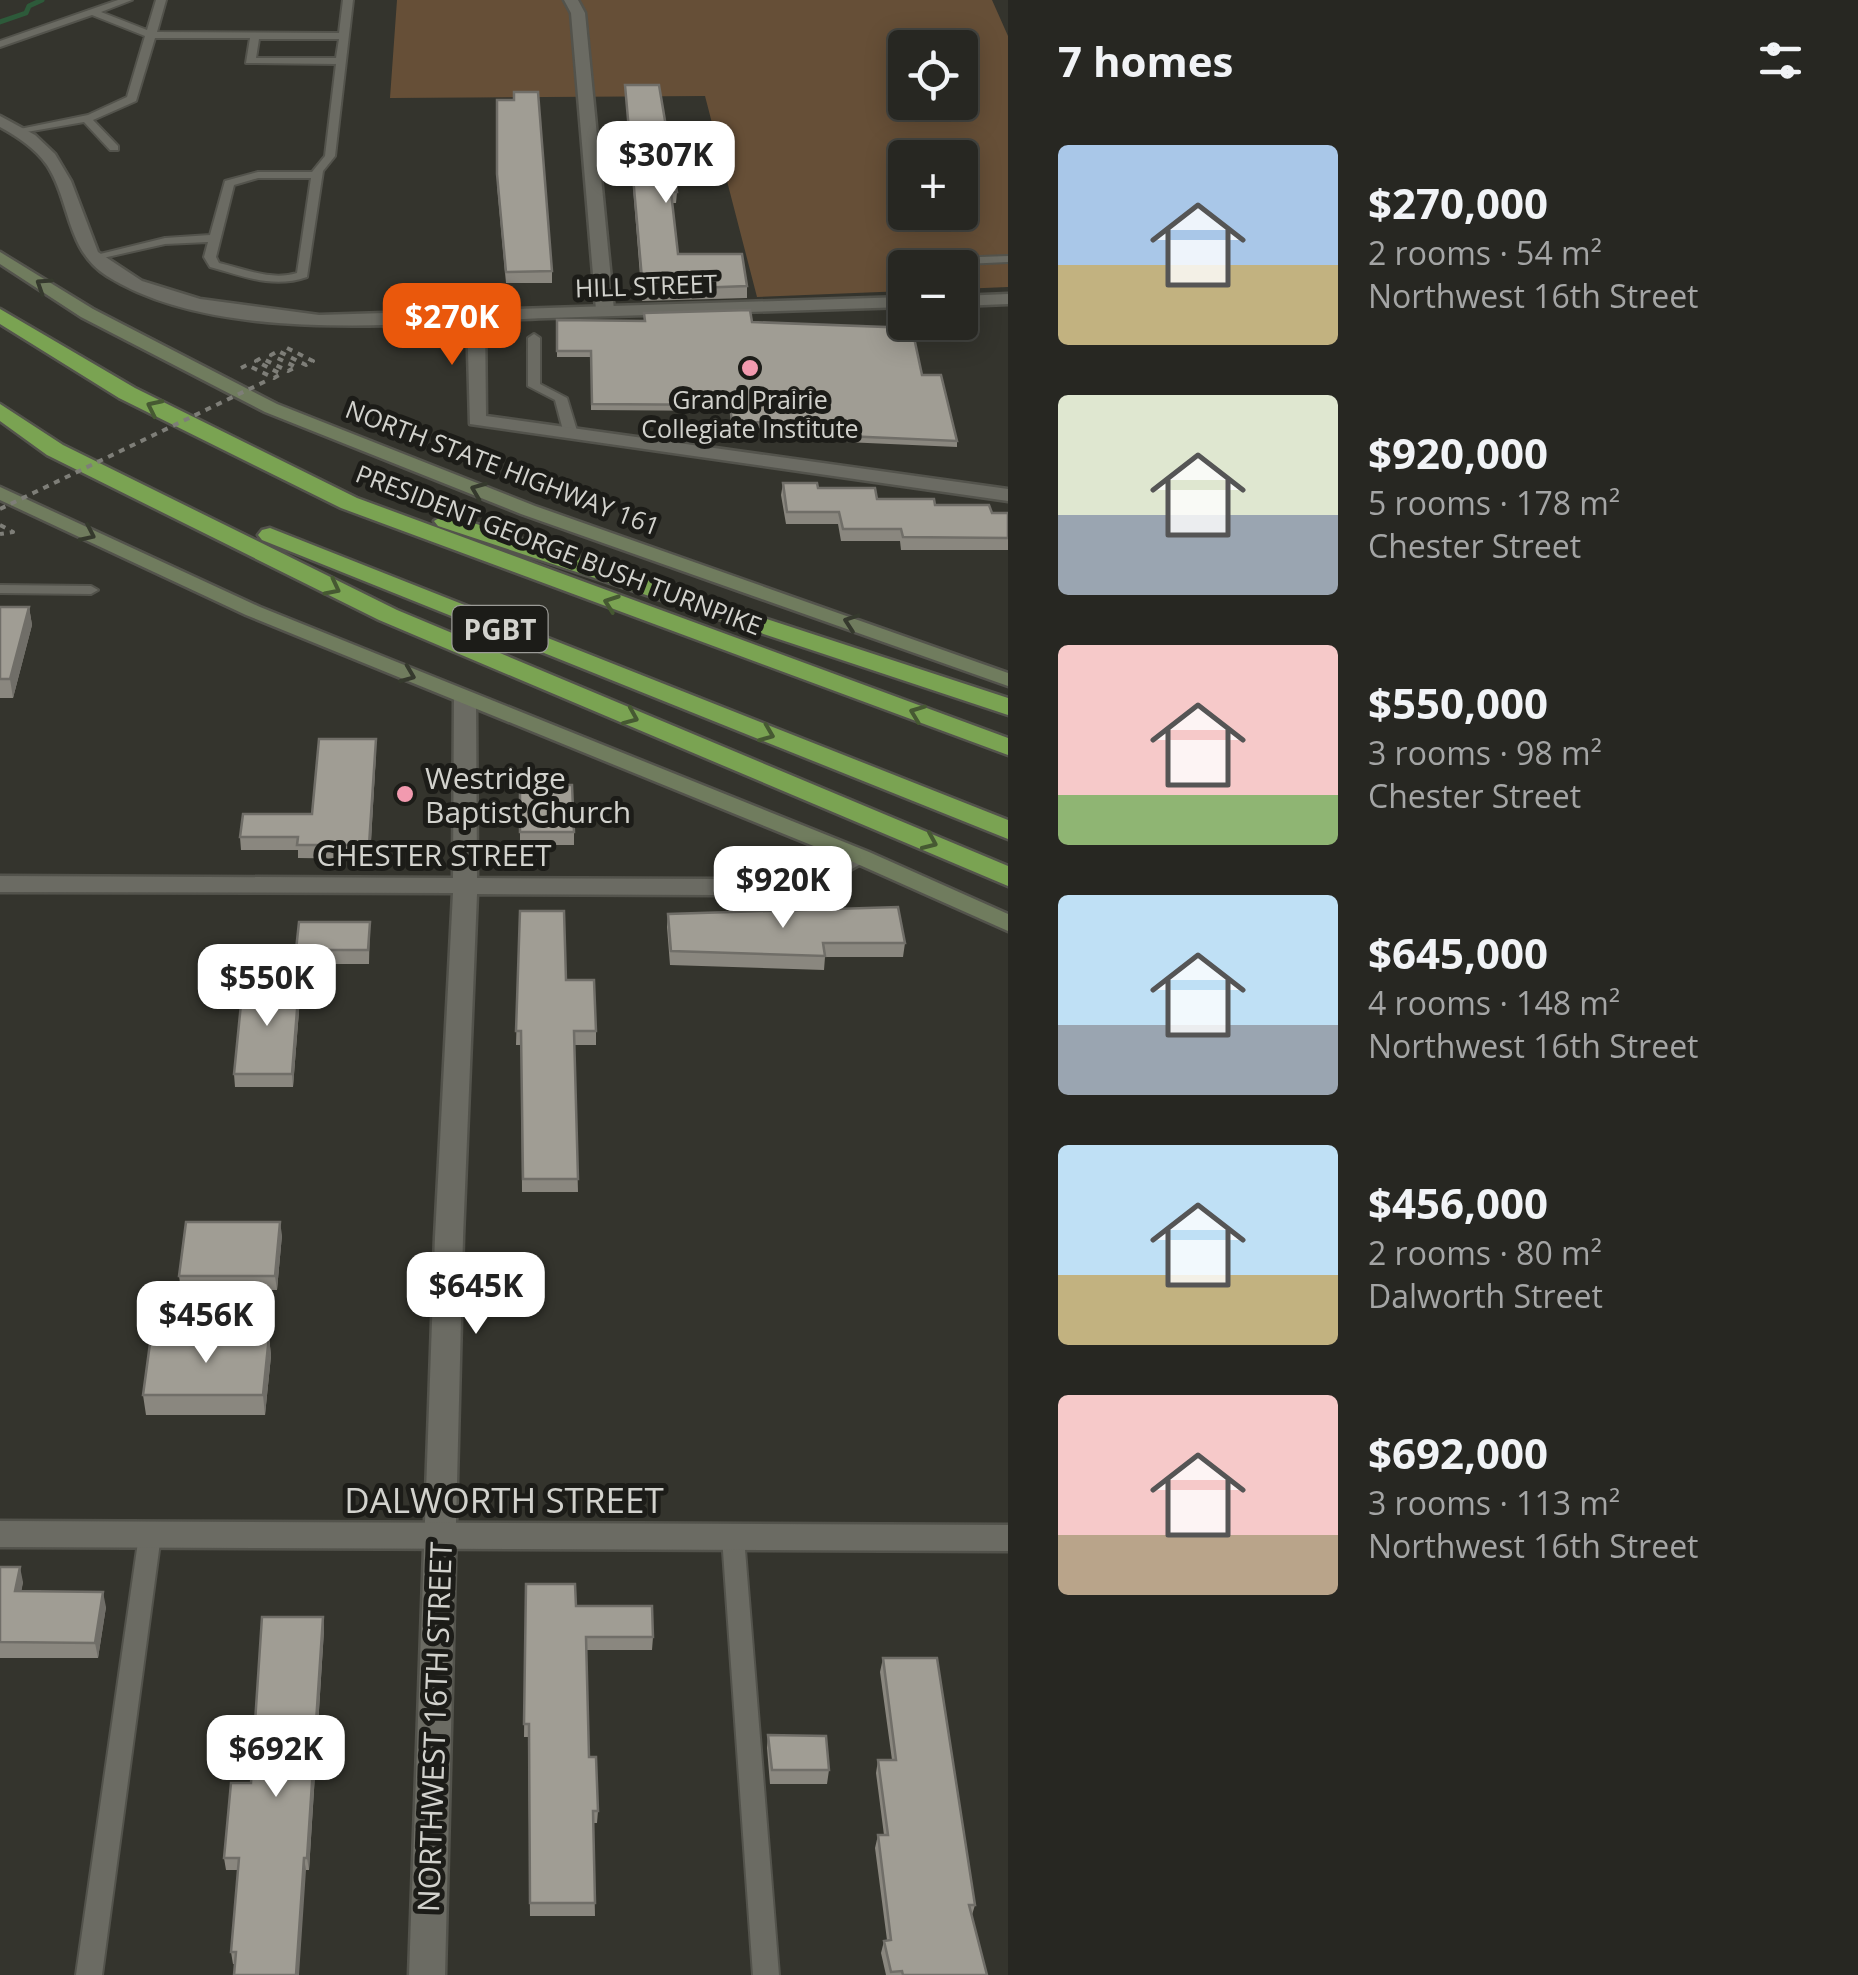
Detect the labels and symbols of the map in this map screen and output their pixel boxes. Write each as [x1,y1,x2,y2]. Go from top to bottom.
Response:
pin: $307K [596,121,736,206]
street label: HILL STREET [574,266,718,304]
one-way arrow [36,279,54,298]
pin: $270K [382,283,522,368]
marker: Grand Prairie Collegiate Institute [739,357,761,379]
place label: Grand Prairie Collegiate Institute [641,382,859,445]
street label: NORTH STATE HIGHWAY 161 [341,391,665,543]
one-way arrow [146,399,164,419]
street label: PRESIDENT GEORGE BUSH TURNPIKE [351,456,767,642]
one-way arrow [471,482,488,502]
one-way arrow [78,522,96,542]
one-way arrow [322,575,340,595]
one-way arrow [604,594,621,614]
road number: PGBT [452,606,548,652]
one-way arrow [843,613,860,634]
one-way arrow [398,663,416,683]
one-way arrow [909,704,927,724]
one-way arrow [621,705,639,725]
one-way arrow [757,722,774,742]
place label: Westridge Baptist Church [425,757,631,832]
marker: Westridge Baptist Church [394,783,416,805]
one-way arrow [920,830,938,850]
street label: CHESTER STREET [317,834,552,875]
pin: $920K [713,846,853,931]
pin: $550K [197,944,337,1029]
pin: $645K [406,1252,546,1337]
pin: $456K [136,1281,276,1366]
street label: DALWORTH STREET [344,1476,664,1523]
street label: NORTHWEST 16TH STREET [407,1541,461,1913]
pin: $692K [206,1715,346,1800]

